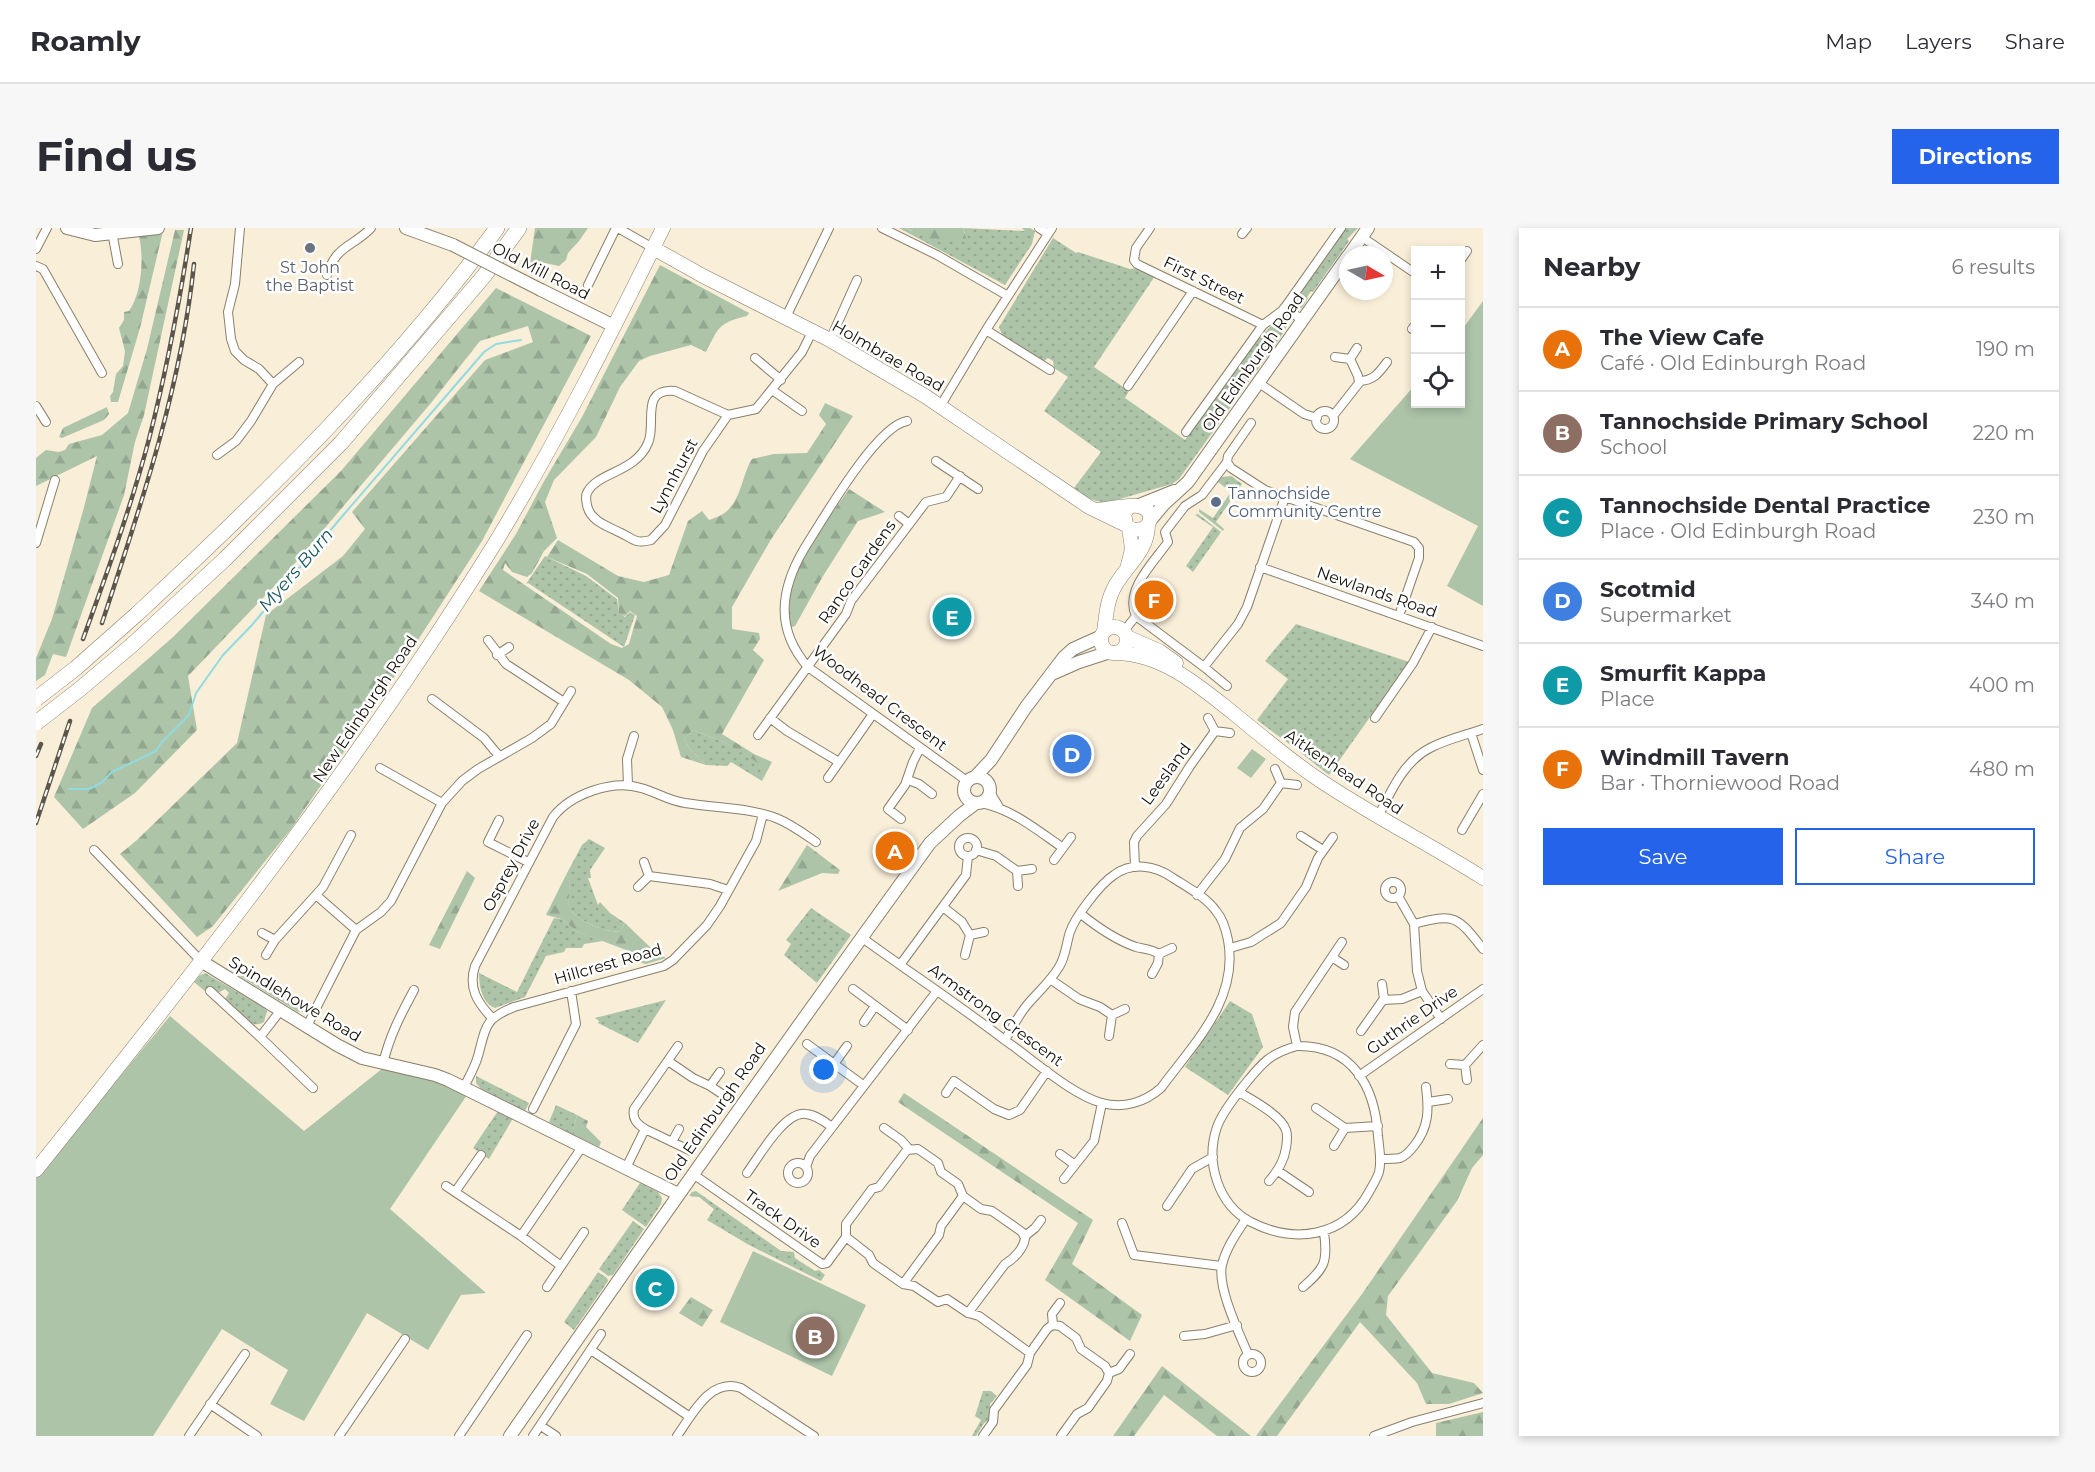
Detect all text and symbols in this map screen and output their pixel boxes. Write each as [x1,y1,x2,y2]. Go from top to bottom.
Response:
text: Roamly [30,24,140,58]
text: Map [1825,29,1872,54]
text: Layers [1905,29,1972,54]
text: Share [2005,29,2065,54]
button: Directions [1892,129,2059,184]
text: Find us [36,130,197,182]
street label: Old Mill Road [489,238,593,304]
marker: St John the Baptist [303,241,317,255]
north arrow [1339,246,1393,300]
map controls [1411,246,1465,408]
button: + [1411,246,1465,300]
text: Nearby [1543,251,1640,283]
street label: First Street [1160,252,1248,308]
text: 6 results [1951,255,2035,279]
place label: St John the Baptist [266,258,355,295]
street label: Old Edinburgh Road [1198,289,1308,435]
button: − [1411,300,1465,354]
street label: Holmbrae Road [829,316,947,396]
text: The View Cafe [1600,324,1764,351]
text: A [1555,337,1570,361]
text: 190 m [1976,337,2035,361]
text: Café · Old Edinburgh Road [1600,351,1866,375]
button: locate [1411,354,1465,408]
text: Tannochside Primary School [1600,408,1928,435]
text: B [1555,421,1570,445]
text: 220 m [1973,421,2035,445]
street label: Lynnhurst [646,435,702,517]
text: School [1600,435,1667,459]
place label: Tannochside Community Centre [1228,484,1381,521]
text: Tannochside Dental Practice [1600,492,1930,519]
marker: Tannochside Community Centre [1209,495,1223,509]
text: C [1555,505,1570,529]
text: 230 m [1973,505,2035,529]
street label: Ranco Gardens [814,516,900,627]
text: Place · Old Edinburgh Road [1600,519,1876,543]
water label: Myers Burn [254,524,338,616]
street label: Newlands Road [1314,563,1440,621]
text: Scotmid [1600,576,1696,603]
pin: F [1134,578,1174,622]
text: D [1554,589,1571,613]
text: 340 m [1971,589,2035,613]
pin: E [932,594,972,640]
text: Supermarket [1600,603,1732,627]
street label: New Edinburgh Road [309,632,421,786]
street label: Woodhead Crescent [809,641,951,755]
text: Smurfit Kappa [1600,660,1766,687]
text: E [1556,673,1569,697]
text: 400 m [1969,673,2035,697]
text: Place [1600,687,1655,711]
street label: Aitkenhead Road [1281,725,1407,819]
pin: D [1052,732,1092,776]
street label: Leesland [1137,739,1195,809]
text: Windmill Tavern [1600,744,1789,771]
text: F [1556,757,1569,781]
text: 480 m [1969,757,2035,781]
text: Bar · Thorniewood Road [1600,771,1840,795]
street label: Osprey Drive [479,815,543,915]
pin: A [876,828,914,874]
button: Save [1543,828,1783,885]
button: Share [1795,828,2035,885]
street label: Hillcrest Road [552,940,664,988]
street label: Spindlehowe Road [225,952,365,1046]
street label: Armstrong Crescent [925,960,1068,1071]
street label: Guthrie Drive [1363,982,1461,1058]
street label: Old Edinburgh Road [660,1039,770,1185]
your location [809,1055,838,1084]
street label: Track Drive [741,1186,825,1252]
pin: C [636,1266,674,1310]
pin: B [796,1314,834,1358]

